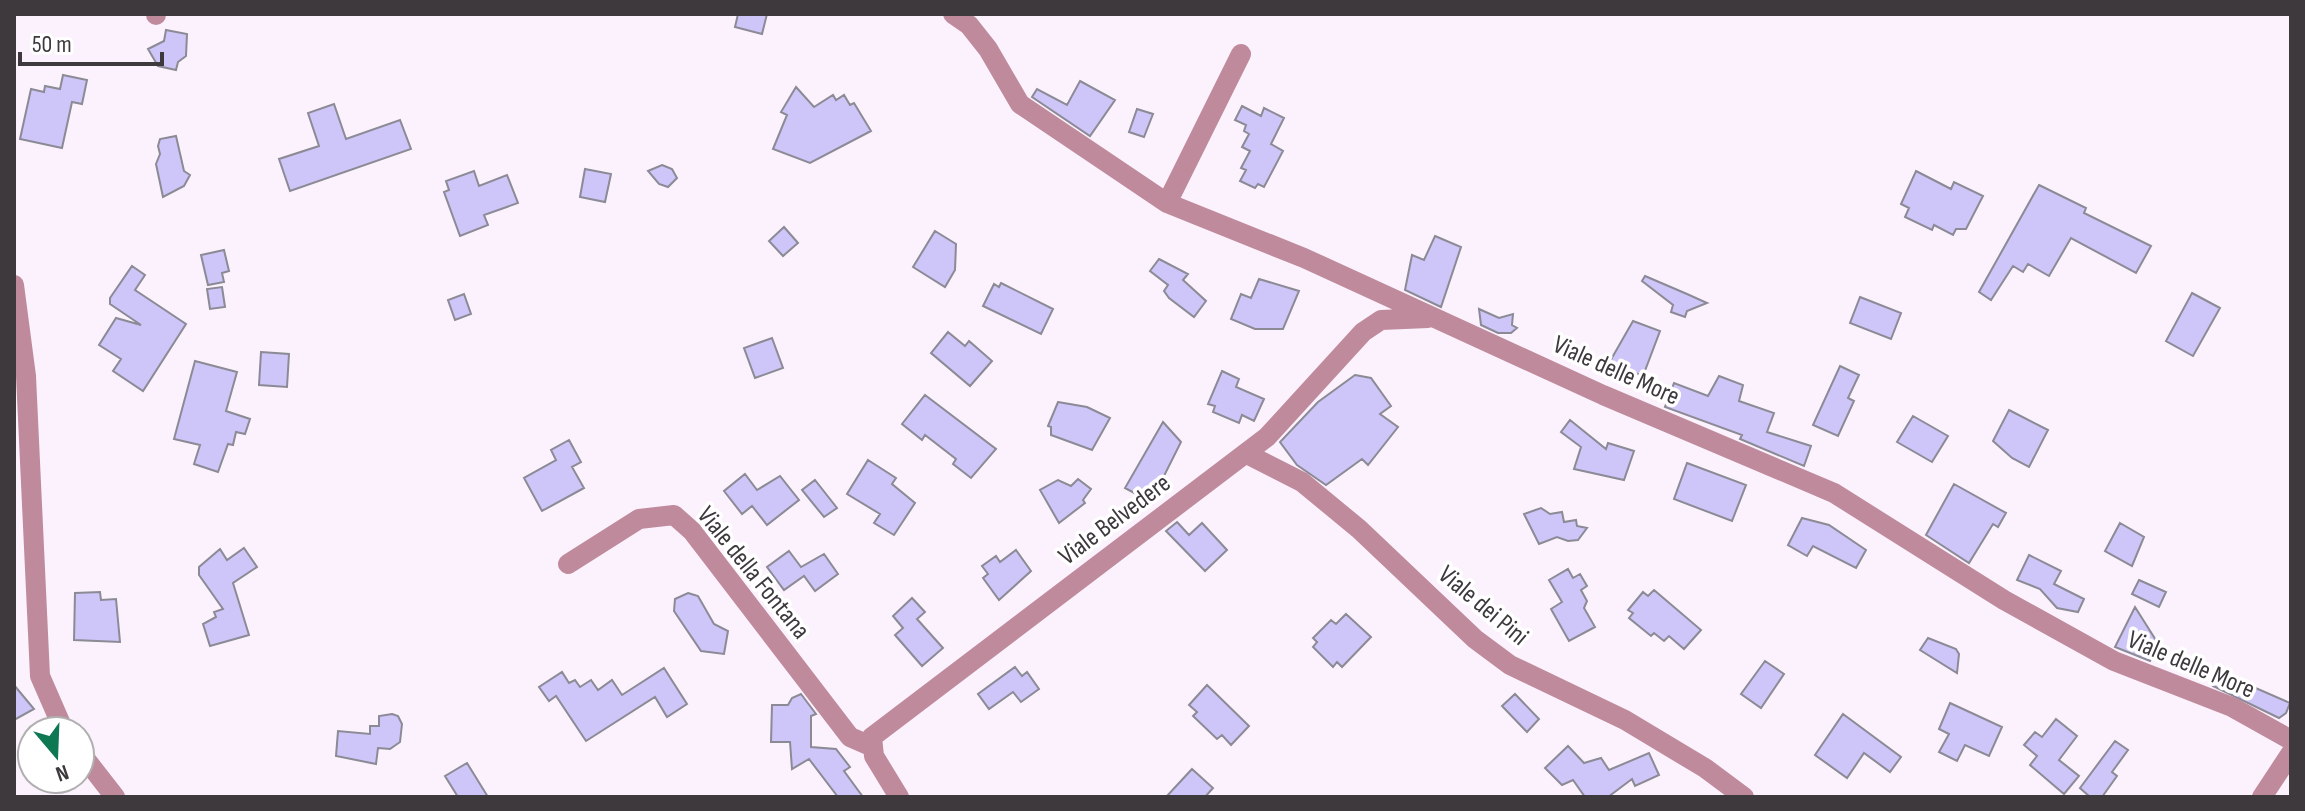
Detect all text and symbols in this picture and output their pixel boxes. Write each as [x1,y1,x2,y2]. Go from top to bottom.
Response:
scale bar [20,16,162,66]
text: 50 m [32,30,72,59]
street label: Viale delle More [1548,329,1684,413]
street label: Viale Belvedere [1053,468,1177,572]
street label: Viale della Fontana [690,500,816,646]
street label: Viale dei Pini [1432,559,1534,653]
street label: Viale delle More [2123,624,2259,706]
north arrow [16,715,96,795]
text: N [52,758,72,787]

